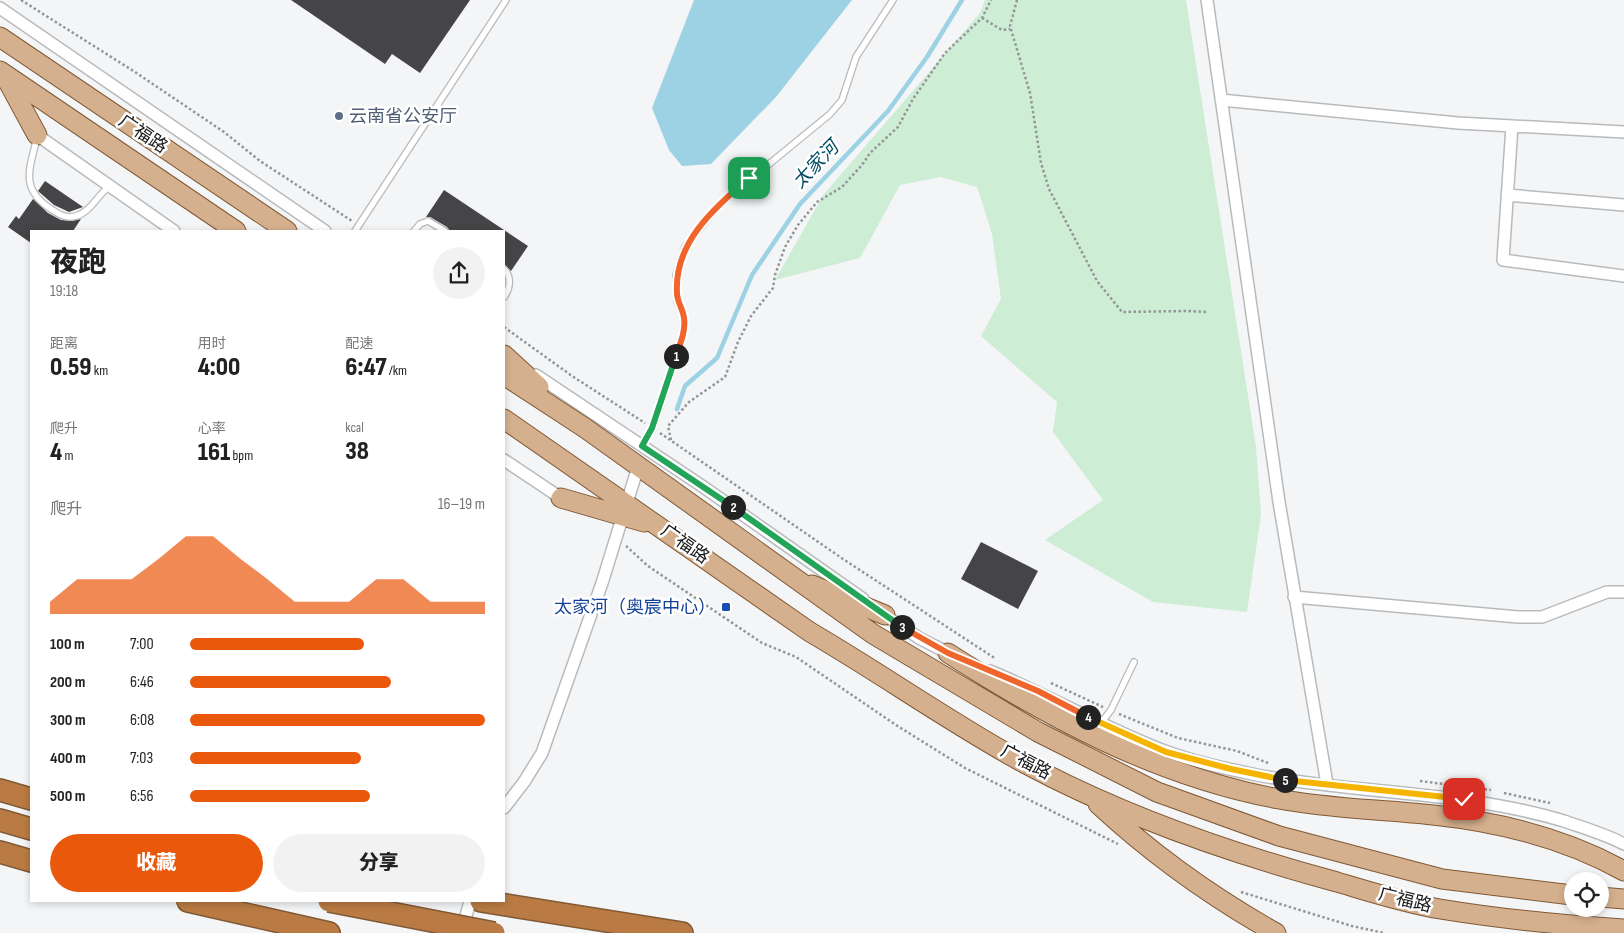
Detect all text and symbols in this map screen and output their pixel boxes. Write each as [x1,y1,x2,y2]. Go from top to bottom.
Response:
place label: 云南省公安厅 [349,106,457,127]
street label: 广福路 [115,110,171,158]
marker: 云南省公安厅 [333,110,345,122]
water label: 太家河 [788,134,847,193]
pin [728,157,770,199]
icon: arrive [735,164,763,192]
text: 夜跑 [50,246,106,279]
button: share [433,247,485,299]
text: 19:18 [50,282,78,301]
text: 距离 [50,335,78,352]
text: 用时 [198,335,226,352]
text: 配速 [345,335,373,352]
pin: 1 [664,344,688,368]
text: 1 [674,348,679,365]
text: 0.59 [50,352,92,383]
text: 4:00 [198,352,240,383]
text: 6:47 [345,352,387,383]
text: km [92,362,108,379]
text: /km [387,362,407,379]
text: kcal [345,419,364,436]
text: 爬升 [50,420,78,437]
text: 心率 [198,420,226,437]
text: 38 [345,436,369,467]
text: 4 [50,437,62,468]
text: 161 [198,437,230,468]
text: m [62,447,73,464]
text: bpm [230,447,253,464]
pin: 2 [720,494,746,520]
text: 16–19 m [438,495,485,514]
text: 2 [730,499,737,516]
text: 爬升 [50,500,82,519]
street label: 广福路 [657,520,713,568]
place label: 太家河（奥宸中心） [554,597,716,618]
marker: 太家河（奥宸中心） [720,601,732,613]
pin: 3 [890,614,914,640]
text: 3 [899,619,906,636]
text: 100 m [50,635,85,654]
text: 7:00 [130,635,154,654]
text: 200 m [50,673,85,692]
text: 6:46 [130,673,154,692]
pin: 4 [1076,704,1100,730]
text: 4 [1085,709,1092,726]
text: 300 m [50,711,86,730]
text: 6:08 [130,711,154,730]
street label: 广福路 [997,740,1055,784]
text: 400 m [50,749,86,768]
text: 7:03 [130,749,153,768]
pin: 5 [1272,768,1298,792]
text: 5 [1282,772,1289,789]
pin [1443,778,1485,820]
icon: check [1450,785,1478,813]
text: 500 m [50,787,85,806]
text: 6:56 [130,787,153,806]
button: 收藏 [50,834,263,892]
button: 分享 [273,834,485,892]
map controls [1564,872,1609,917]
button: locate [1564,872,1609,917]
street label: 广福路 [1376,883,1434,917]

